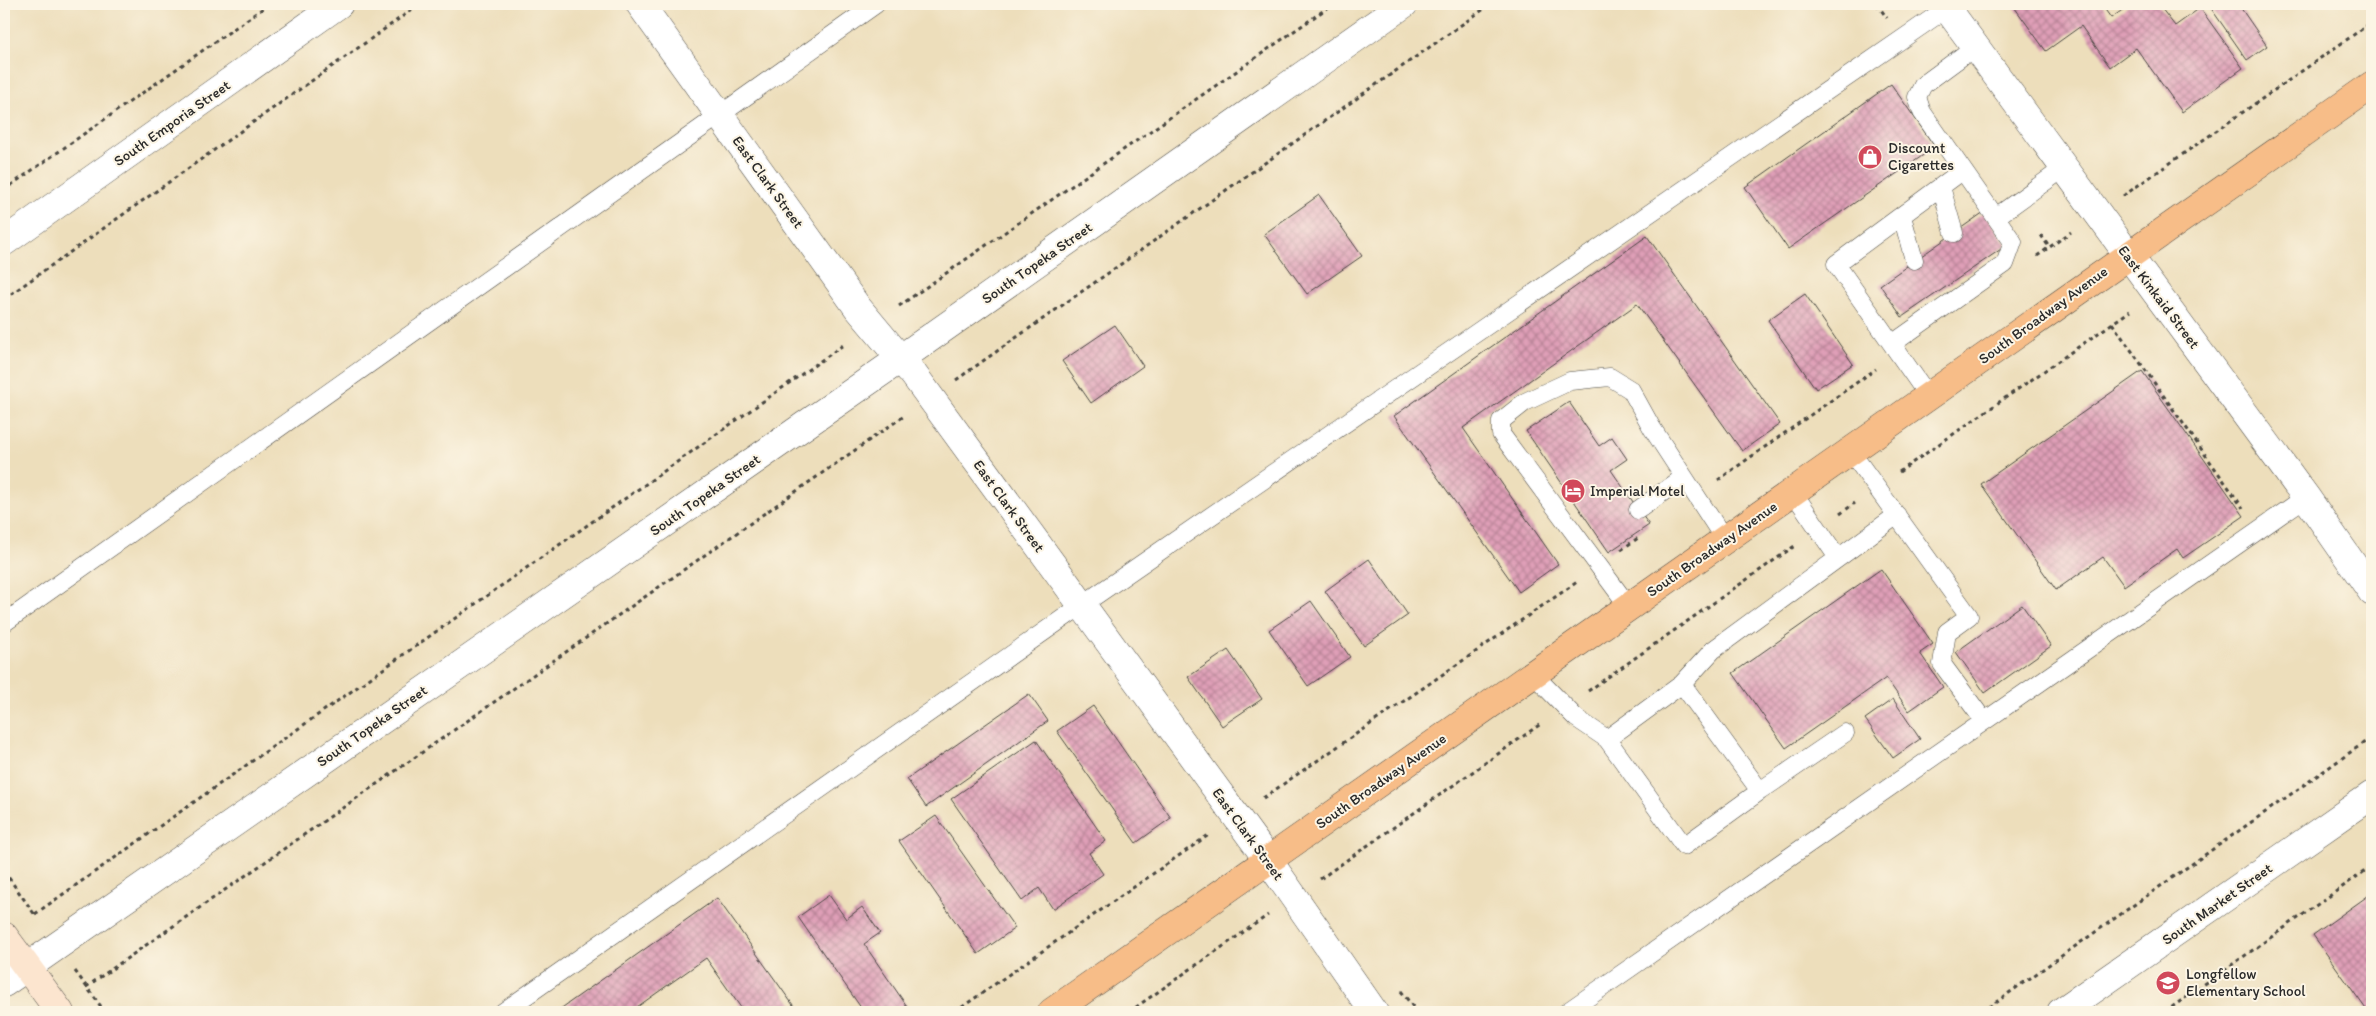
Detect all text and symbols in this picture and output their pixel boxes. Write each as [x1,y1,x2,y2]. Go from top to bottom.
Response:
street label: South Emporia Street [110,76,234,170]
street label: East Clark Street [728,132,808,232]
place label: Discount Cigarettes [1888,139,1954,174]
shop icon: Discount Cigarettes [1857,144,1883,170]
street label: South Topeka Street [978,218,1096,308]
street label: East Kinkaid Street [2114,242,2204,352]
street label: South Broadway Avenue [1975,262,2111,368]
street label: South Topeka Street [646,450,764,540]
street label: East Clark Street [969,456,1049,556]
hotel icon: Imperial Motel [1560,478,1586,504]
place label: Imperial Motel [1590,482,1685,500]
street label: South Broadway Avenue [1643,497,1781,601]
street label: South Topeka Street [313,681,431,771]
street label: South Broadway Avenue [1312,729,1450,833]
street label: East Clark Street [1208,784,1288,884]
street label: South Market Street [2158,859,2276,949]
place label: Longfellow Elementary School [2186,965,2306,1000]
school or university icon: Longfellow Elementary School [2155,970,2181,996]

